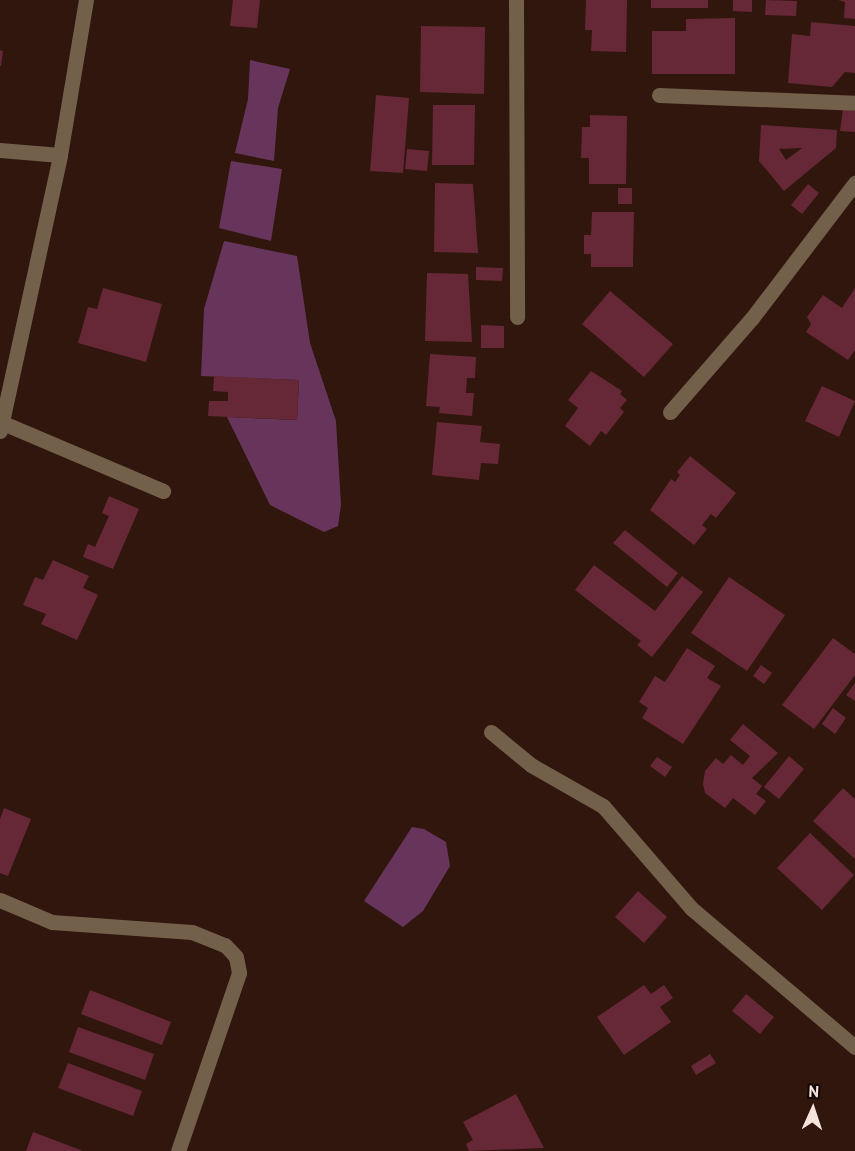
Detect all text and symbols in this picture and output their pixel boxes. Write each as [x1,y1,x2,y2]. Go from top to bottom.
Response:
north arrow [783,1079,843,1139]
text: N [808,1081,820,1101]

